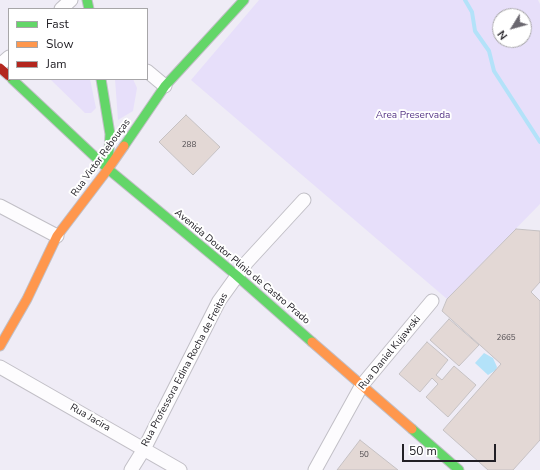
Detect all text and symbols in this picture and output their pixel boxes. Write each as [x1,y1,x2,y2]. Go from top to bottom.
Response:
legend [8,8,148,80]
north arrow [492,8,532,48]
text: Fast [46,16,69,32]
text: N [494,27,511,43]
text: Slow [46,36,74,52]
text: Jam [46,56,67,72]
park label: Area Preservada [376,110,450,122]
street label: Rua Victor Rebouças [69,117,133,199]
house number: 288 [182,140,196,150]
street label: Avenida Doutor Plínio de Castro Prado [172,207,312,327]
street label: Rua Professora Edina Rocha de Freitas [139,291,231,449]
street label: Rua Daniel Kujawski [357,314,423,392]
house number: 2665 [496,333,516,343]
street label: Rua Jacira [68,402,112,434]
scale bar [404,436,498,462]
text: 50 m [409,443,437,459]
house number: 50 [359,450,369,460]

